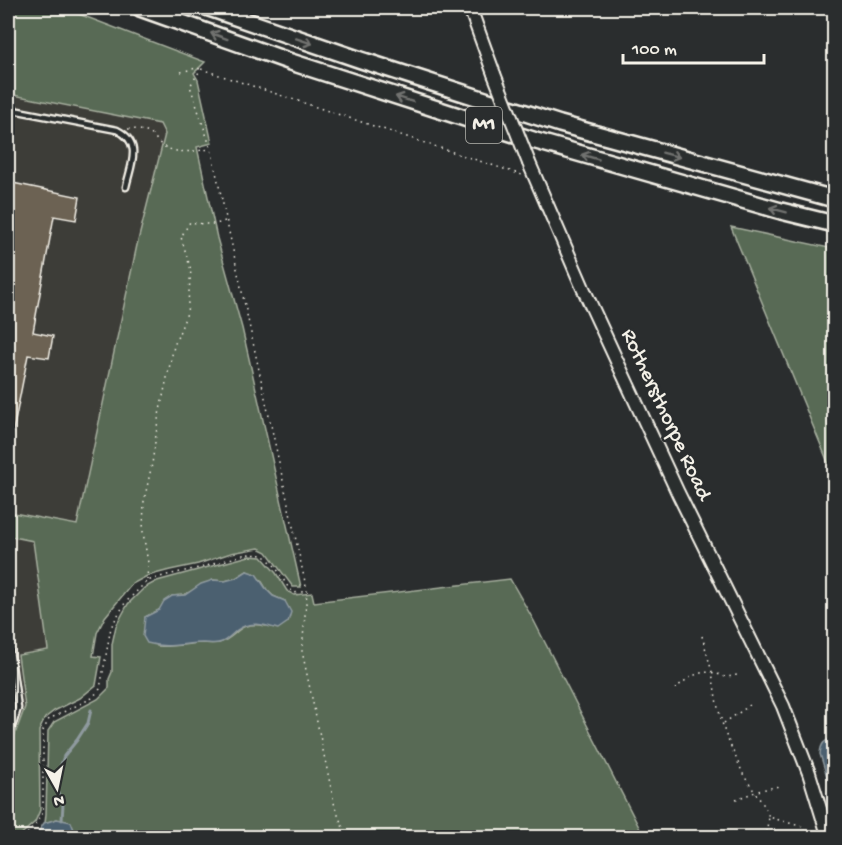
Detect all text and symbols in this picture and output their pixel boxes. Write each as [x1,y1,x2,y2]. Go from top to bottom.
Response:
scale bar [623,27,764,65]
one-way arrow [210,30,229,41]
one-way arrow [294,36,313,47]
text: 100 m [631,40,677,61]
one-way arrow [395,92,414,103]
road number: M1 [466,107,502,143]
one-way arrow [661,150,680,161]
one-way arrow [581,151,600,162]
one-way arrow [769,203,788,215]
street label: Rothersthorpe Road [614,325,717,507]
north arrow [27,758,87,818]
text: N [52,789,65,810]

